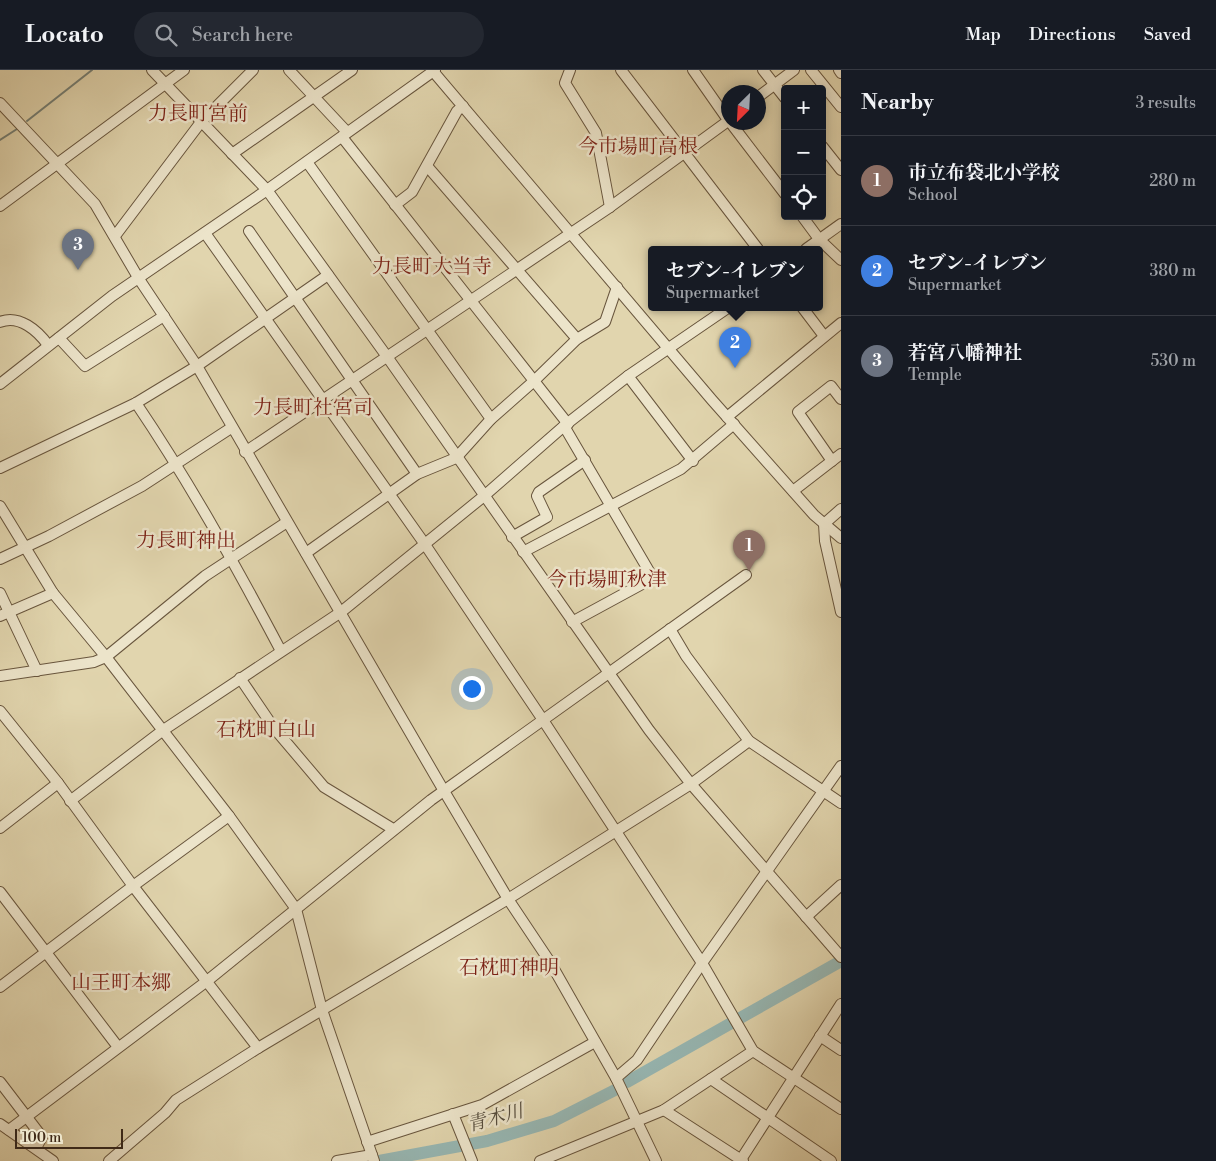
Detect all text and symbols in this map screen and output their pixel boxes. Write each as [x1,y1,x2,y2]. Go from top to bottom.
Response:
search box [134,12,484,57]
text: Locato [25,20,104,50]
icon: search [152,21,180,49]
text: Search here [192,23,293,47]
text: Map [965,23,1001,46]
text: Directions [1029,23,1116,46]
text: Saved [1144,23,1191,46]
north arrow [721,85,766,130]
map controls [781,85,826,220]
button: + [781,85,826,130]
text: Nearby [861,90,934,116]
text: 3 results [1135,93,1196,113]
district label: 力長町宮前 [148,102,248,127]
button: − [781,130,826,175]
district label: 今市場町高根 [578,135,698,160]
text: 市立布袋北小学校 [908,161,1060,185]
text: 1 [873,171,881,191]
text: 280 m [1149,171,1196,191]
button: locate [781,175,826,220]
text: School [908,185,957,205]
pin: 3 [62,229,94,270]
popup [648,246,823,311]
text: セブン-イレブン [908,251,1047,275]
district label: 力長町大当寺 [372,255,492,280]
text: セブン-イレブン [666,259,805,283]
text: 2 [872,261,882,281]
text: 380 m [1149,261,1196,281]
text: Supermarket [908,275,1002,295]
text: Supermarket [666,283,760,303]
pin: 2 [719,327,751,368]
text: 若宮八幡神社 [908,341,1022,365]
text: 3 [872,351,882,371]
text: 530 m [1150,351,1196,371]
text: Temple [908,365,962,385]
district label: 力長町社宮司 [253,396,373,421]
district label: 力長町神出 [136,529,236,554]
pin: 1 [733,530,765,571]
district label: 今市場町秋津 [547,568,667,593]
your location [459,676,485,702]
district label: 石枕町白山 [216,718,316,743]
district label: 石枕町神明 [459,956,559,981]
district label: 山王町本郷 [71,971,171,996]
water label: 青木川 [464,1099,528,1137]
scale bar [15,1126,122,1149]
text: 100 m [22,1129,61,1147]

